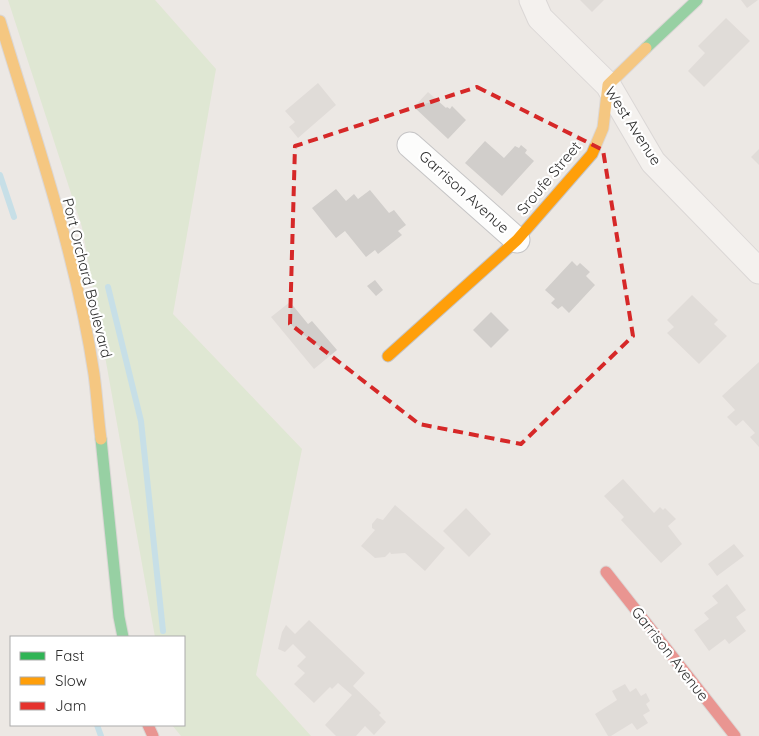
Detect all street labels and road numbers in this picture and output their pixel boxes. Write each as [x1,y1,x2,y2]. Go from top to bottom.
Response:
street label: West Avenue [601,83,666,169]
street label: Sroufe Street [512,137,585,218]
street label: Garrison Avenue [415,146,513,237]
street label: Port Orchard Boulevard [58,196,117,360]
street label: Garrison Avenue [628,603,713,705]

